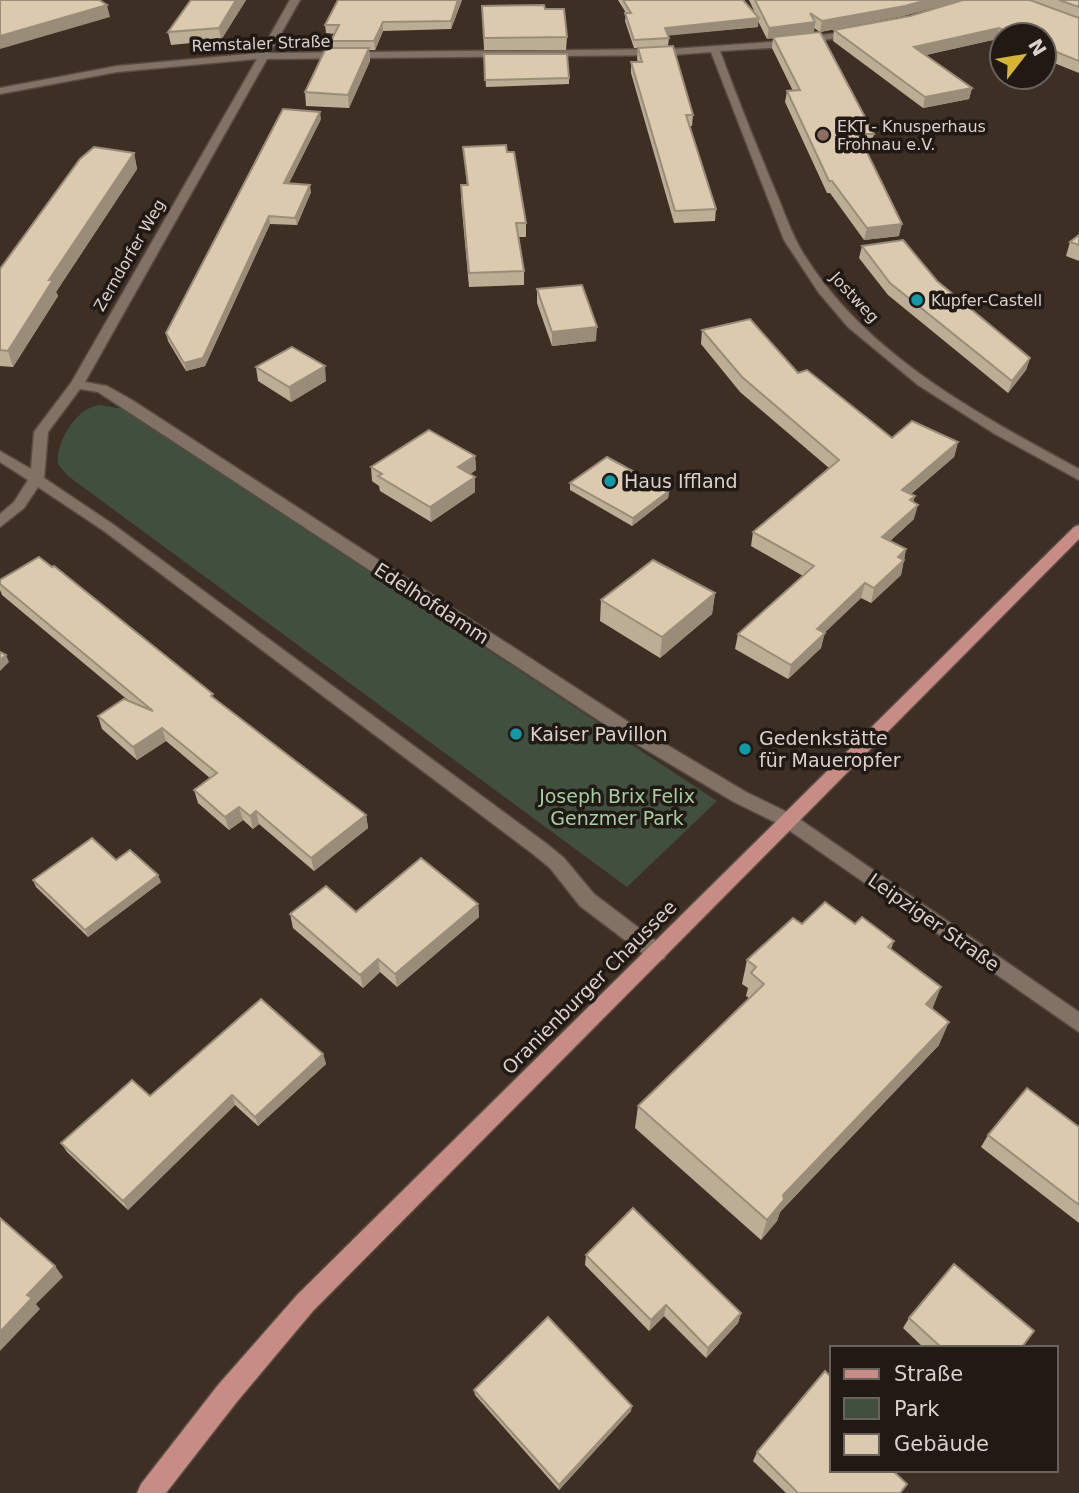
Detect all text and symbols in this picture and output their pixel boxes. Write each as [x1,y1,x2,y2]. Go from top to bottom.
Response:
north arrow [988,21,1058,91]
street label: Remstaler Straße [191,32,331,55]
text: N [1024,35,1051,60]
place label: EKT - Knusperhaus Frohnau e.V. [837,117,986,154]
marker: EKT - Knusperhaus Frohnau e.V. [815,127,831,143]
street label: Zerndorfer Weg [90,196,169,314]
street label: Jostweg [826,267,883,327]
place label: Kupfer-Castell [931,291,1042,310]
marker: Kupfer-Castell [909,292,925,308]
place label: Haus Iffland [624,470,738,492]
marker: Haus Iffland [602,473,618,489]
street label: Edelhofdamm [371,558,493,648]
place label: Kaiser Pavillon [530,723,667,745]
marker: Kaiser Pavillon [508,726,524,742]
place label: Gedenkstätte für Maueropfer [759,727,901,771]
marker: Gedenkstätte für Maueropfer [737,741,753,757]
park label: Joseph Brix Felix Genzmer Park [538,785,695,829]
street label: Leipziger Straße [864,869,1004,975]
street label: Oranienburger Chaussee [497,895,681,1079]
legend [830,1346,1058,1472]
text: Straße [894,1362,963,1386]
text: Park [894,1397,940,1421]
text: Gebäude [894,1432,989,1456]

